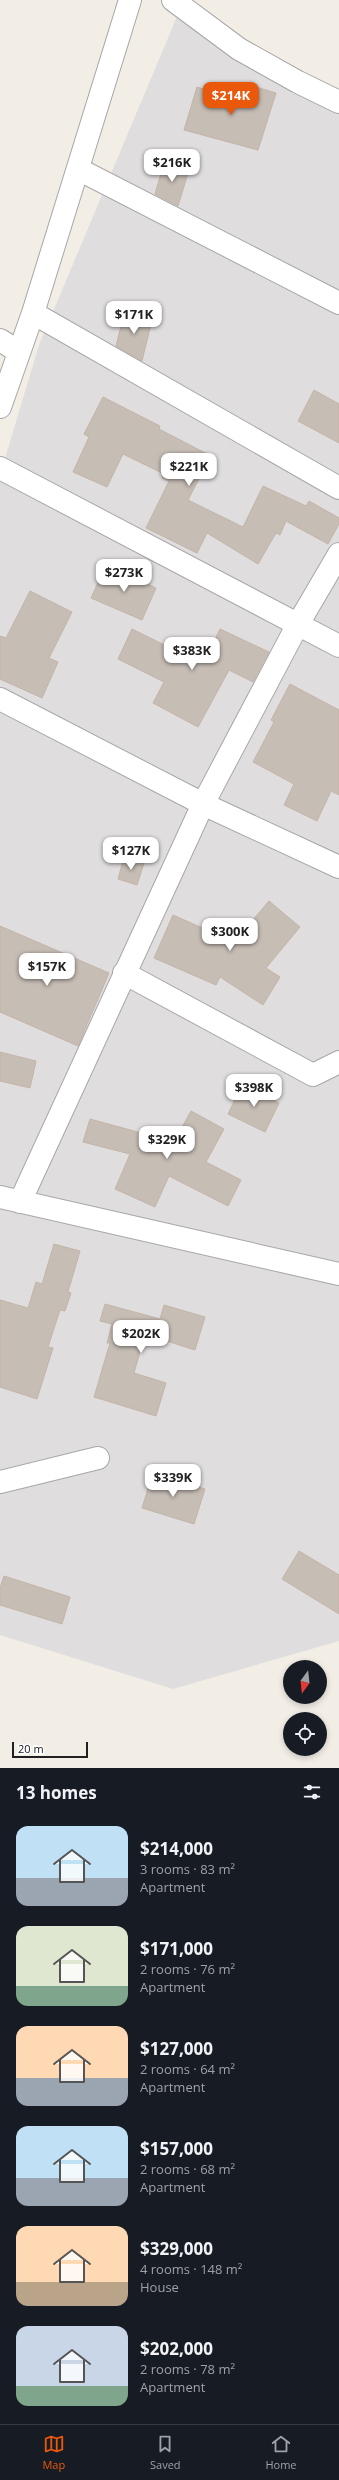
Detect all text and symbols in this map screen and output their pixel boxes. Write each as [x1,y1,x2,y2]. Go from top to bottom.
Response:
pin: $214K [203,82,259,116]
text: $214K [212,86,250,104]
pin: $216K [144,149,200,183]
text: $216K [153,153,191,171]
pin: $171K [106,301,162,335]
text: $171K [115,305,153,323]
pin: $221K [161,453,217,487]
text: $221K [170,457,208,475]
pin: $273K [96,559,152,593]
text: $273K [105,563,143,581]
pin: $383K [164,637,220,671]
text: $383K [173,641,211,659]
pin: $127K [103,837,159,871]
text: $127K [112,841,150,859]
pin: $300K [202,918,258,952]
text: $300K [211,922,249,940]
pin: $157K [19,953,75,987]
text: $157K [28,957,66,975]
pin: $398K [226,1074,282,1108]
text: $398K [235,1078,273,1096]
pin: $329K [139,1126,195,1160]
text: $329K [148,1130,186,1148]
pin: $202K [113,1320,169,1354]
text: $202K [122,1324,160,1342]
pin: $339K [145,1464,201,1498]
text: $339K [154,1468,192,1486]
north arrow [283,1660,327,1704]
map controls [283,1660,327,1756]
button: locate [283,1712,327,1756]
scale bar [12,1740,88,1759]
text: 20 m [18,1741,44,1756]
text: 13 homes [16,1781,97,1804]
icon: filters [301,1781,323,1803]
text: $214,000 [140,1837,213,1860]
icon: home [48,1842,96,1890]
text: 3 rooms · 83 m² [140,1860,235,1878]
text: Apartment [140,1878,205,1896]
text: $171,000 [140,1937,213,1960]
icon: home [48,1942,96,1990]
text: 2 rooms · 76 m² [140,1960,235,1978]
text: Apartment [140,1978,205,1996]
text: $127,000 [140,2037,213,2060]
icon: home [48,2042,96,2090]
text: 2 rooms · 64 m² [140,2060,235,2078]
text: Apartment [140,2078,205,2096]
text: $157,000 [140,2137,213,2160]
icon: home [48,2142,96,2190]
text: 2 rooms · 68 m² [140,2160,235,2178]
text: Apartment [140,2178,205,2196]
text: $329,000 [140,2237,213,2260]
icon: home [48,2242,96,2290]
text: 4 rooms · 148 m² [140,2260,242,2278]
text: House [140,2278,179,2296]
text: $202,000 [140,2337,213,2360]
icon: home [48,2342,96,2390]
text: 2 rooms · 78 m² [140,2360,235,2378]
text: Apartment [140,2378,205,2396]
tab: Map [42,2433,65,2472]
tab: Saved [150,2433,181,2472]
tab: Home [265,2433,297,2472]

